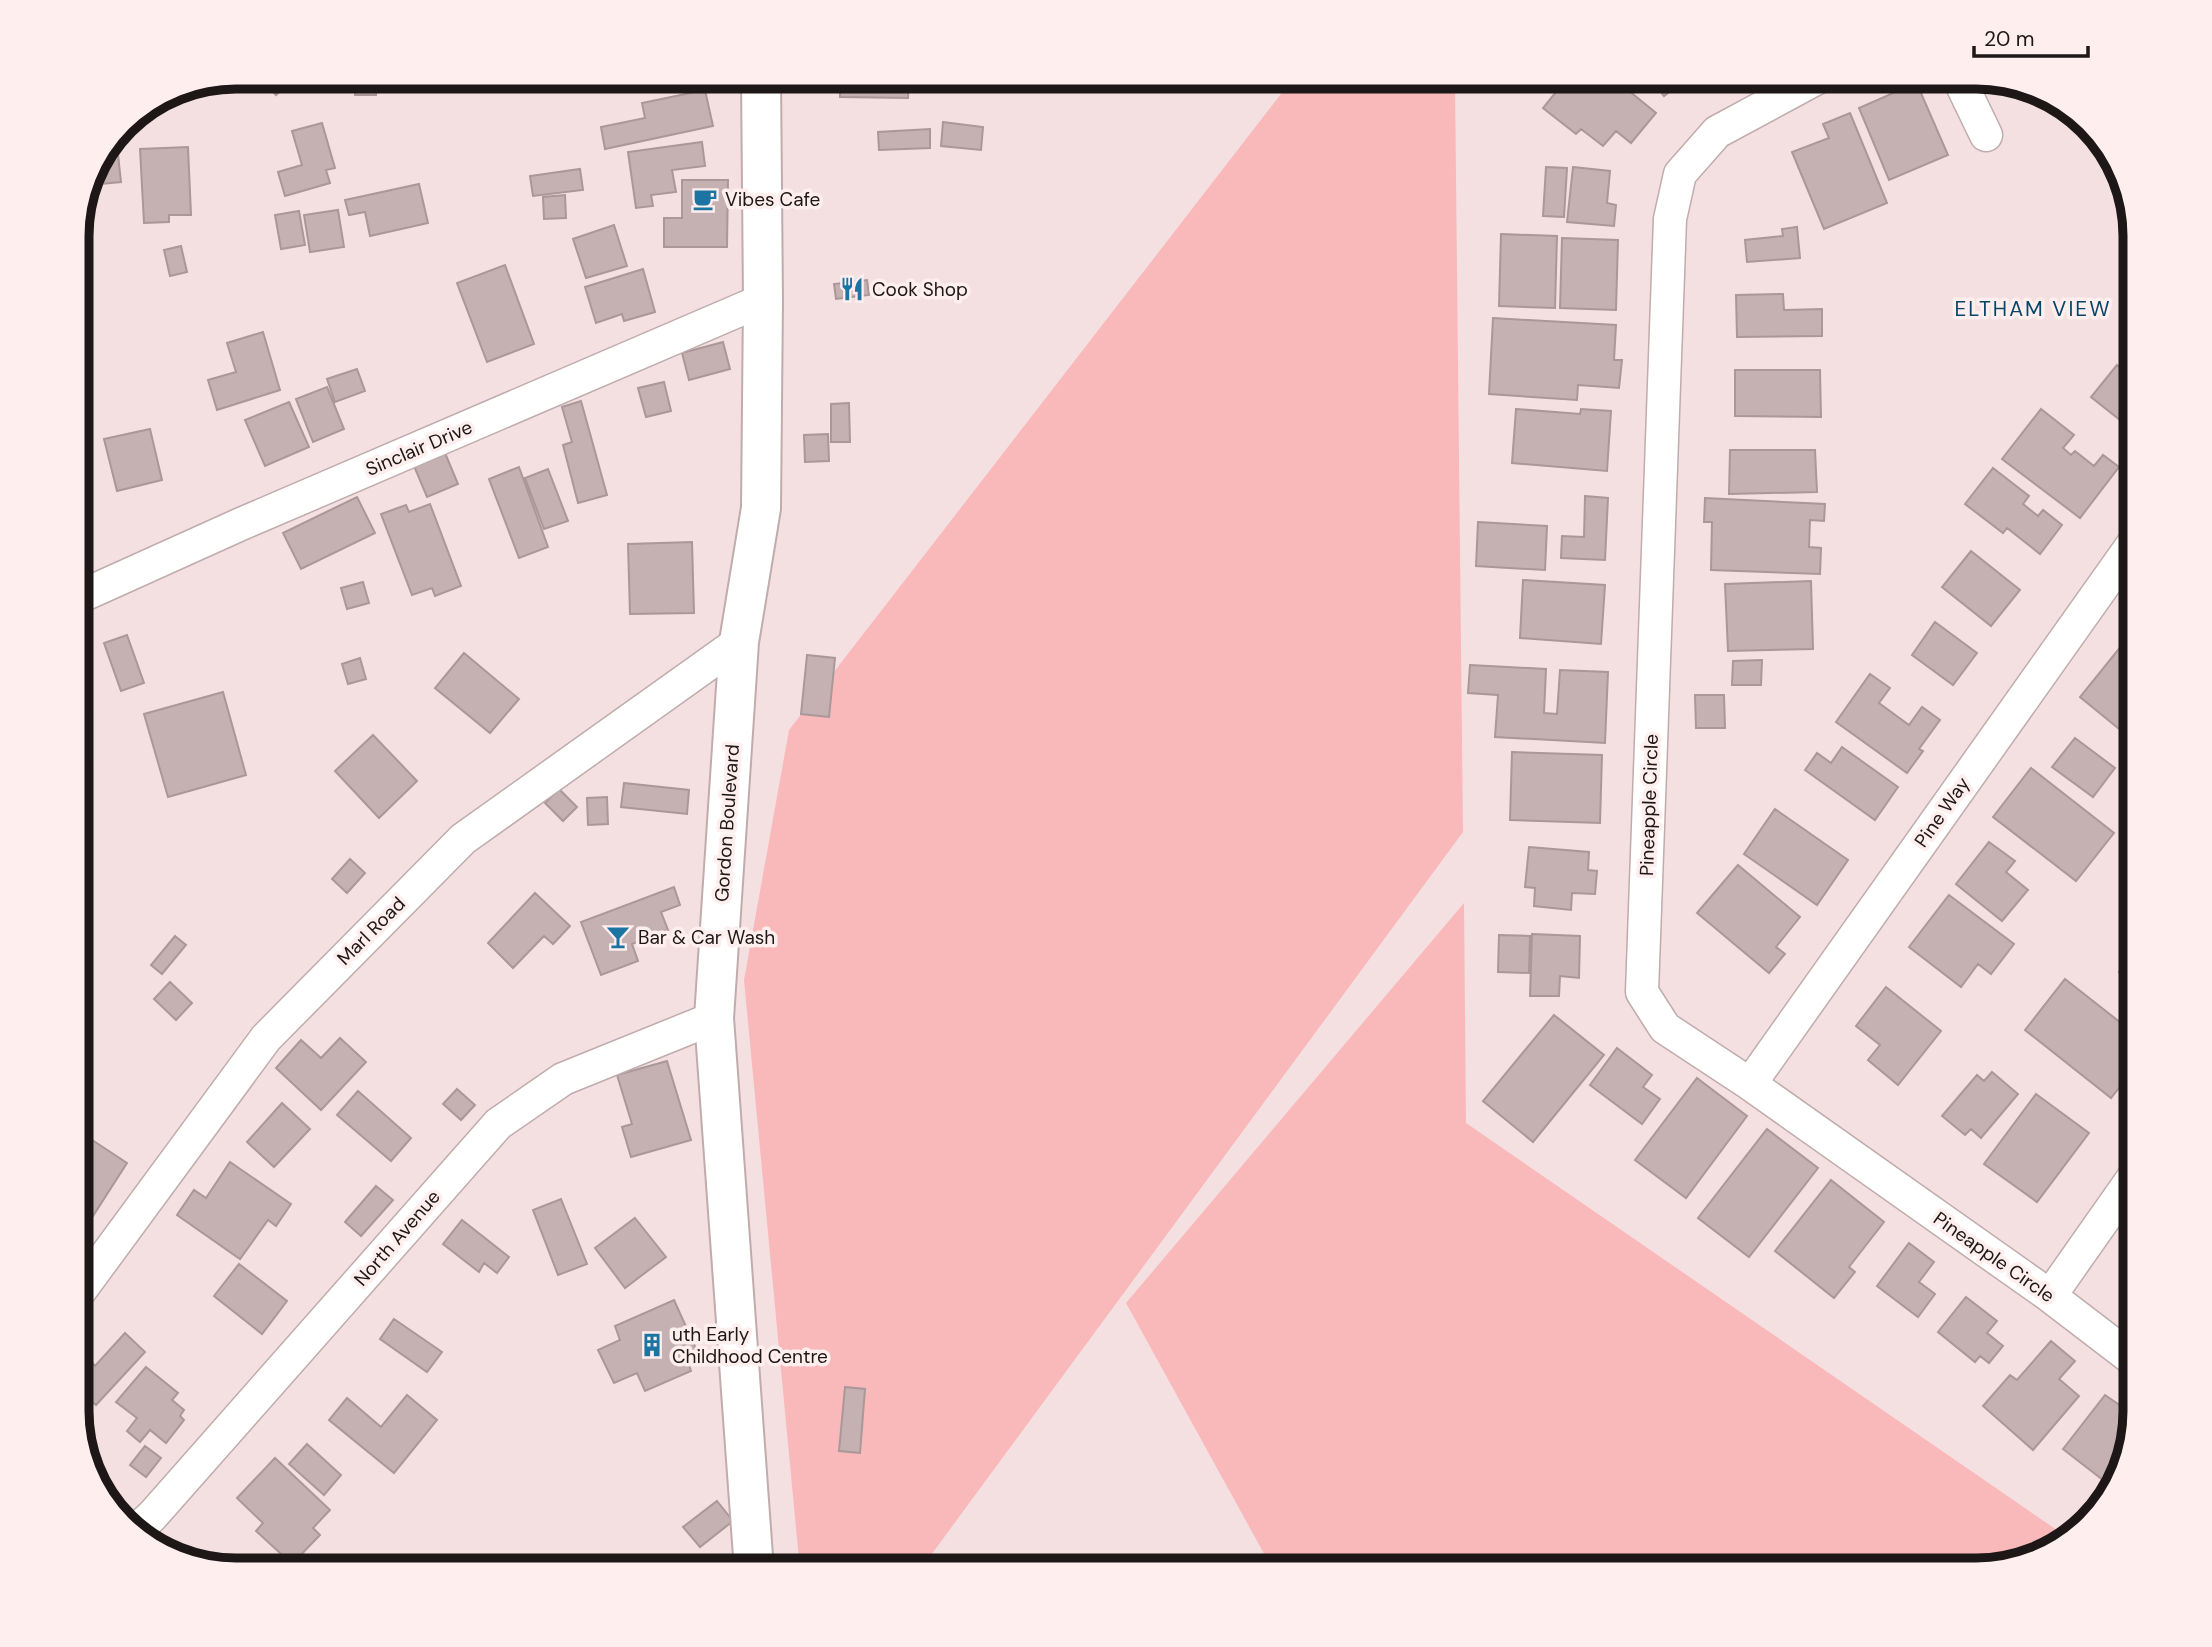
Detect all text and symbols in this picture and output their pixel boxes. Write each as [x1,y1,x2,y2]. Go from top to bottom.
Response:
scale bar [1974,14,2088,58]
text: 20 m [1984,25,2035,53]
cafe icon: Vibes Cafe [691,185,719,213]
place label: Vibes Cafe [725,187,820,212]
restaurant icon: Cook Shop [838,275,866,303]
place label: Cook Shop [872,277,968,302]
district label: ELTHAM VIEW [1954,295,2112,323]
street label: Sinclair Drive [362,414,476,482]
street label: Pineapple Circle [1634,733,1664,877]
street label: Gordon Boulevard [709,743,745,903]
street label: Pine Way [1909,772,1976,852]
street label: Marl Road [331,891,411,971]
bar icon: Bar & Car Wash [604,923,632,951]
place label: Bar & Car Wash [638,925,775,950]
street label: North Avenue [348,1185,446,1291]
street label: Pineapple Circle [1929,1206,2059,1308]
place label: uth Early Childhood Centre [672,1322,828,1369]
building icon: uth Early Childhood Centre [638,1331,666,1359]

